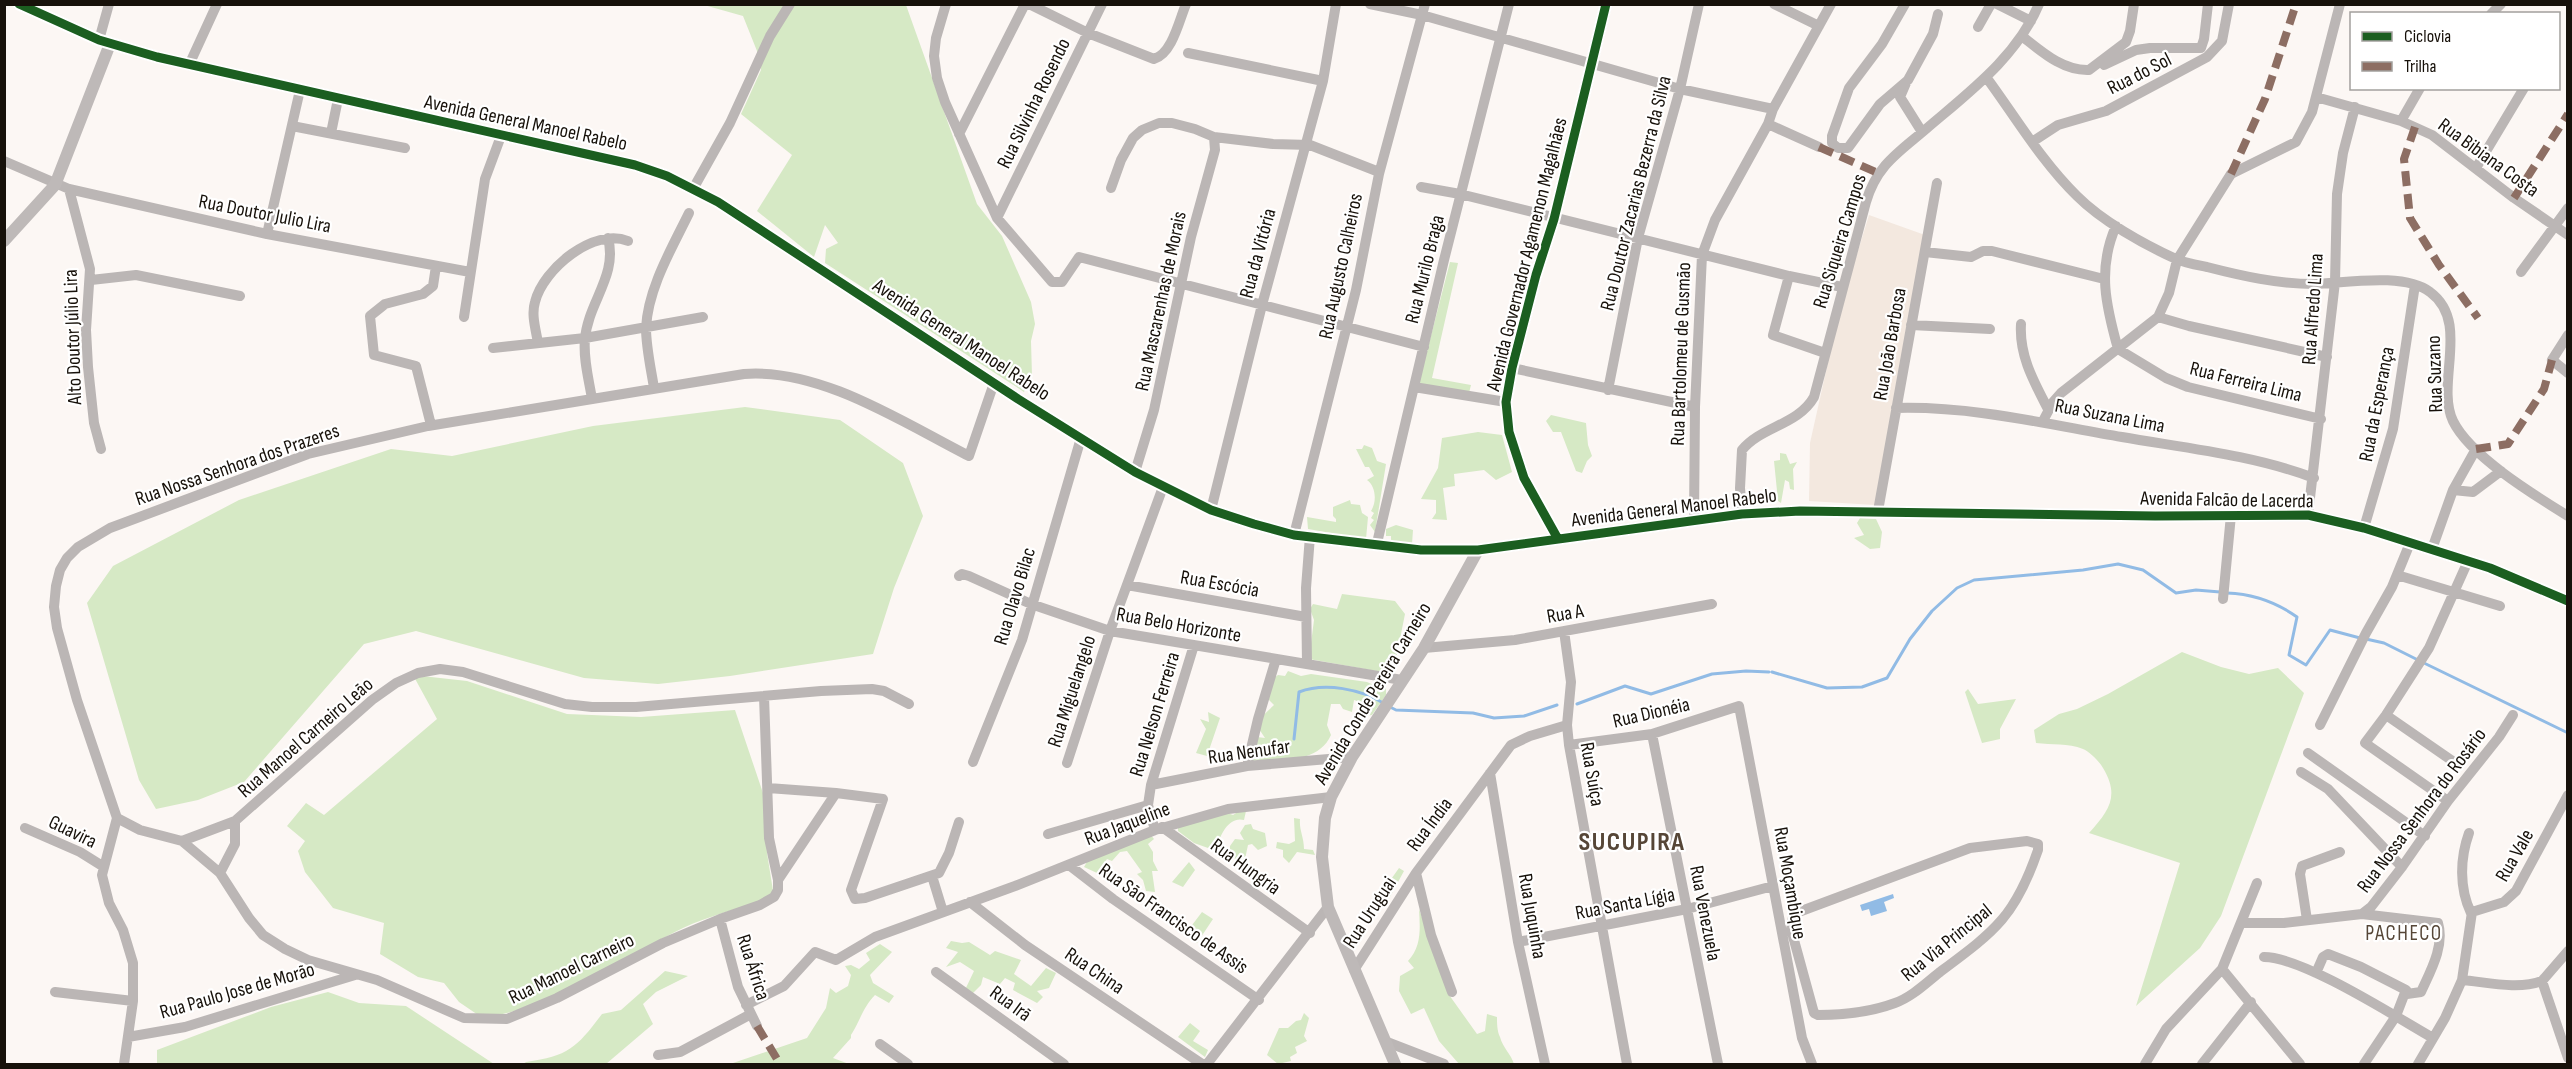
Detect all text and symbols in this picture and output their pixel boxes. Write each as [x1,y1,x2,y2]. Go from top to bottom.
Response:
legend [2350,12,2560,90]
text: Ciclovia [2404,26,2451,47]
street label: Rua Silvinha Rosendo [992,35,1076,172]
street label: Rua do Sol [2103,48,2176,100]
text: Trilha [2404,56,2437,77]
street label: Rua Doutor Zacarias Bezerra da Silva [1595,73,1677,313]
street label: Avenida General Manoel Rabelo [421,90,629,156]
street label: Rua Bibiana Costa [2433,113,2544,202]
street label: Avenida Governador Agamenon Magalhães [1481,115,1573,394]
street label: Rua Siqueira Campos [1808,171,1872,311]
street label: Rua Doutor Julio Lira [197,189,333,239]
street label: Rua Augusto Calheiros [1314,191,1368,341]
street label: Rua da Vitória [1234,206,1281,301]
street label: Rua Mascarenhas de Morais [1130,209,1192,393]
street label: Rua Murilo Braga [1400,213,1450,326]
street label: Rua Alfredo Lima [2297,252,2329,366]
street label: Rua Bartolomeu de Gusmão [1666,262,1696,446]
street label: Alto Doutor Júlio Lira [59,269,87,406]
street label: Avenida General Manoel Rabelo [867,273,1055,406]
street label: Rua João Barbosa [1868,286,1912,402]
street label: Rua Suzano [2422,335,2448,413]
street label: Rua da Esperança [2354,345,2400,464]
street label: Rua Ferreira Lima [2187,356,2304,407]
street label: Rua Suzana Lima [2053,394,2167,438]
street label: Rua Nossa Senhora dos Prazeres [132,419,343,511]
street label: Avenida General Manoel Rabelo [1569,483,1778,533]
street label: Avenida Falcão de Lacerda [2139,486,2314,514]
street label: Rua Olavo Bilac [989,545,1041,648]
street label: Rua Escócia [1179,565,1261,603]
street label: Avenida Conde Pereira Carneiro [1308,598,1437,790]
street label: Rua A [1545,599,1586,629]
street label: Rua Belo Horizonte [1114,602,1243,648]
street label: Rua Miguelangelo [1043,632,1101,750]
street label: Rua Nelson Ferreira [1125,649,1185,780]
street label: Rua Manoel Carneiro Leão [233,673,378,803]
street label: Rua Dionéia [1610,692,1692,733]
street label: Rua Nossa Senhora do Rosário [2352,724,2492,898]
street label: Rua Nenufar [1207,734,1292,770]
street label: Rua Suíça [1575,740,1609,808]
street label: Rua Índia [1402,793,1458,856]
street label: Rua Jaqueline [1081,797,1173,851]
street label: Guavira [45,810,101,854]
street label: Rua Moçambique [1768,825,1812,941]
street label: Rua Vale [2490,825,2539,886]
district label: SUCUPIRA [1579,827,1685,858]
street label: Rua Hungria [1206,833,1285,900]
street label: Rua São Francisco de Assis [1094,858,1253,979]
street label: Rua Venezuela [1684,864,1726,963]
street label: Rua Uruguai [1338,872,1402,953]
street label: Rua Juquinha [1513,872,1551,961]
street label: Rua Santa Lígia [1573,883,1677,925]
street label: Rua Via Principal [1896,899,1997,987]
district label: PACHECO [2365,921,2443,946]
street label: Rua Manoel Carneiro [505,928,638,1010]
street label: Rua África [731,931,775,1003]
street label: Rua China [1060,942,1129,999]
street label: Rua Paulo Jose de Morão [157,957,317,1025]
street label: Rua Irã [985,981,1036,1027]

